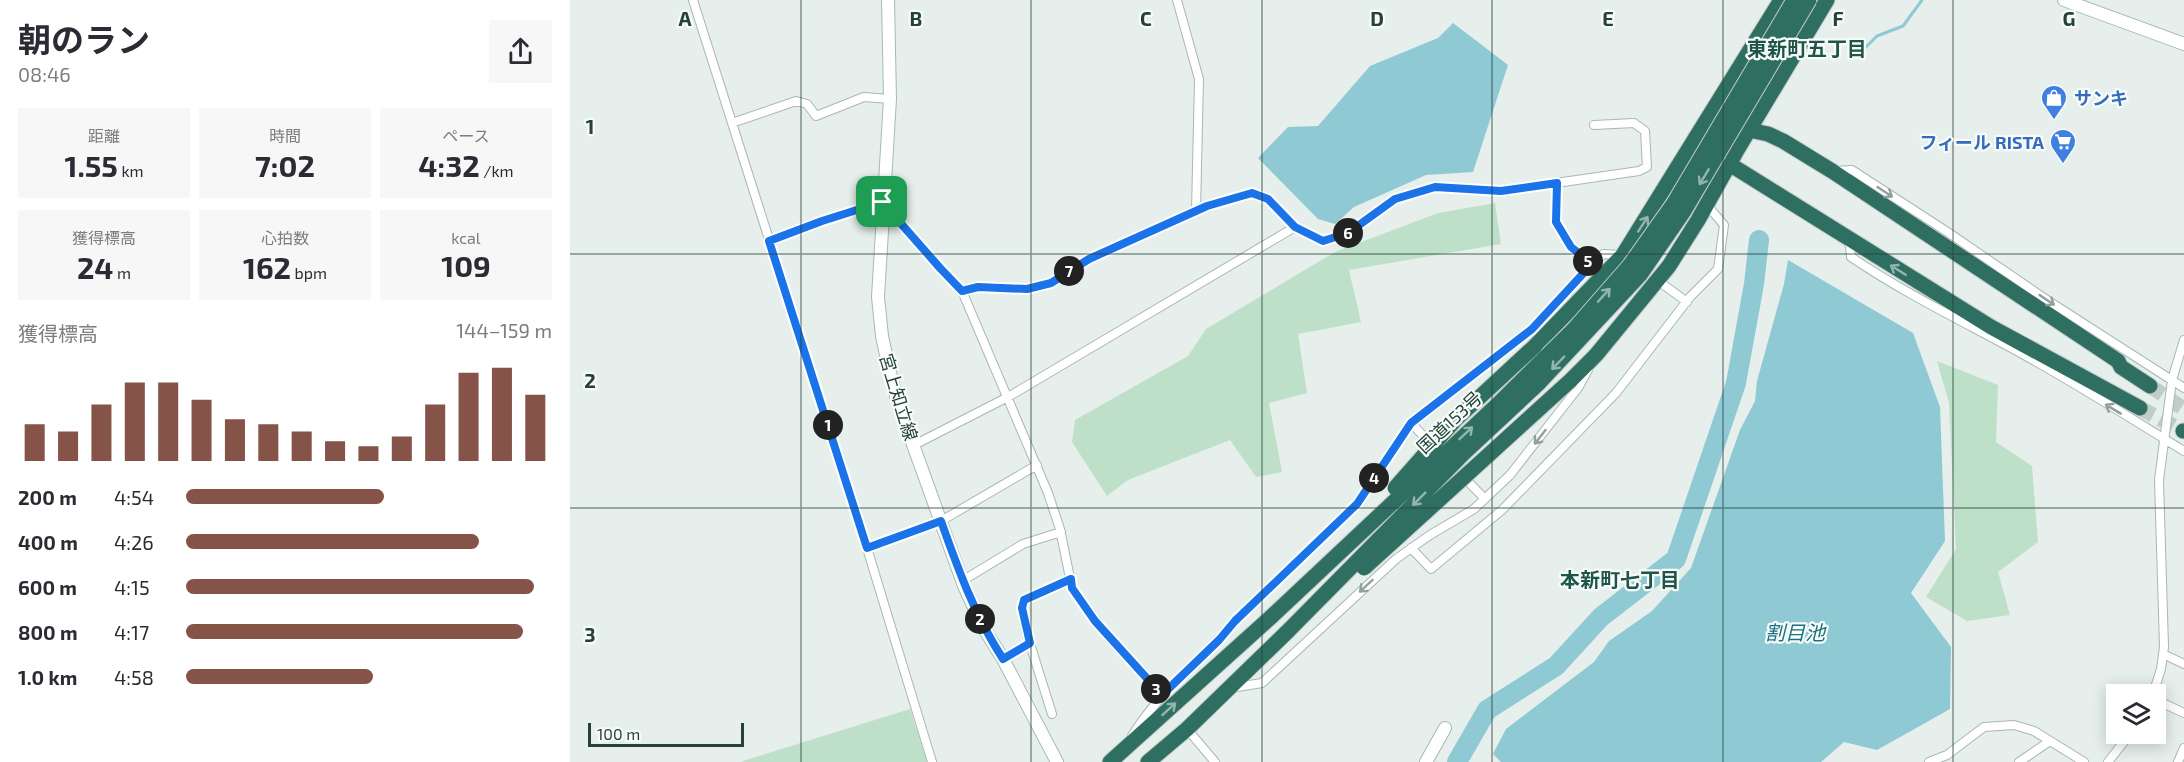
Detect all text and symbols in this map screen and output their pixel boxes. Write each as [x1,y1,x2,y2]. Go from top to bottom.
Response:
text: A [678,6,692,30]
text: B [910,6,922,30]
text: C [1140,6,1152,30]
text: D [1370,6,1384,30]
text: E [1602,6,1614,30]
text: F [1832,6,1844,30]
text: G [2063,6,2075,30]
text: 朝のラン [18,19,150,59]
button: share [489,20,552,83]
district label: 東新町五丁目 [1747,36,1867,60]
text: 08:46 [18,62,71,86]
shop icon: サンキ [2039,83,2069,121]
place label: サンキ [2074,87,2128,109]
text: 1 [586,114,594,138]
text: 距離 [88,126,120,145]
text: 時間 [269,126,301,145]
text: ペース [442,126,490,145]
supermarket icon: フィール RISTA [2048,127,2078,165]
place label: フィール RISTA [1919,131,2044,153]
text: 1.55 [64,147,118,183]
text: 7:02 [255,147,315,183]
text: 4:32 [418,147,480,183]
text: km [118,161,144,180]
text: /km [480,161,514,180]
one-way arrow [1697,168,1709,185]
pin [856,176,907,227]
icon: arrive [865,185,898,218]
one-way arrow [1876,186,1893,198]
one-way arrow [1637,216,1649,233]
pin: 6 [1333,218,1363,248]
text: 6 [1343,223,1353,242]
text: 獲得標高 [72,228,136,247]
text: 心拍数 [261,228,309,247]
text: kcal [451,228,481,247]
pin: 5 [1573,246,1603,276]
text: 109 [441,247,491,283]
text: 24 [77,249,113,285]
text: 162 [243,249,291,285]
text: 5 [1584,251,1592,270]
pin: 7 [1054,256,1084,286]
text: 7 [1065,261,1073,280]
text: m [113,263,131,282]
text: bpm [291,263,327,282]
one-way arrow [1890,263,1907,275]
one-way arrow [1597,288,1611,303]
one-way arrow [2038,294,2054,306]
text: 144–159 m [456,318,552,342]
text: 獲得標高 [18,321,98,345]
street label: 宮上知立線 [875,351,923,443]
one-way arrow [1551,355,1566,370]
text: 2 [584,368,596,392]
street label: 国道153号 [1412,386,1486,458]
one-way arrow [2105,402,2122,414]
pin: 1 [813,410,843,440]
text: 1 [825,415,831,434]
one-way arrow [1458,427,1473,441]
one-way arrow [1533,429,1546,445]
pin: 4 [1359,463,1389,493]
text: 4 [1369,468,1379,487]
text: 200 m [18,485,77,509]
text: 4:54 [114,485,154,509]
one-way arrow [1412,491,1426,506]
text: 400 m [18,530,78,554]
text: 4:26 [114,530,154,554]
district label: 本新町七丁目 [1560,567,1680,591]
text: 600 m [18,575,77,599]
text: 4:15 [114,575,150,599]
one-way arrow [1359,579,1374,593]
pin: 2 [965,604,995,634]
text: 2 [975,609,985,628]
text: 800 m [18,620,78,644]
text: 4:17 [114,620,149,644]
water label: 割目池 [1765,620,1827,644]
text: 3 [584,622,596,646]
text: 1.0 km [18,665,77,689]
text: 4:58 [114,665,154,689]
pin: 3 [1141,674,1171,704]
text: 3 [1151,679,1161,698]
map controls [2106,684,2166,744]
button: layers [2106,684,2166,744]
one-way arrow [1161,702,1176,716]
scale bar [588,720,744,748]
text: 100 m [597,724,640,743]

